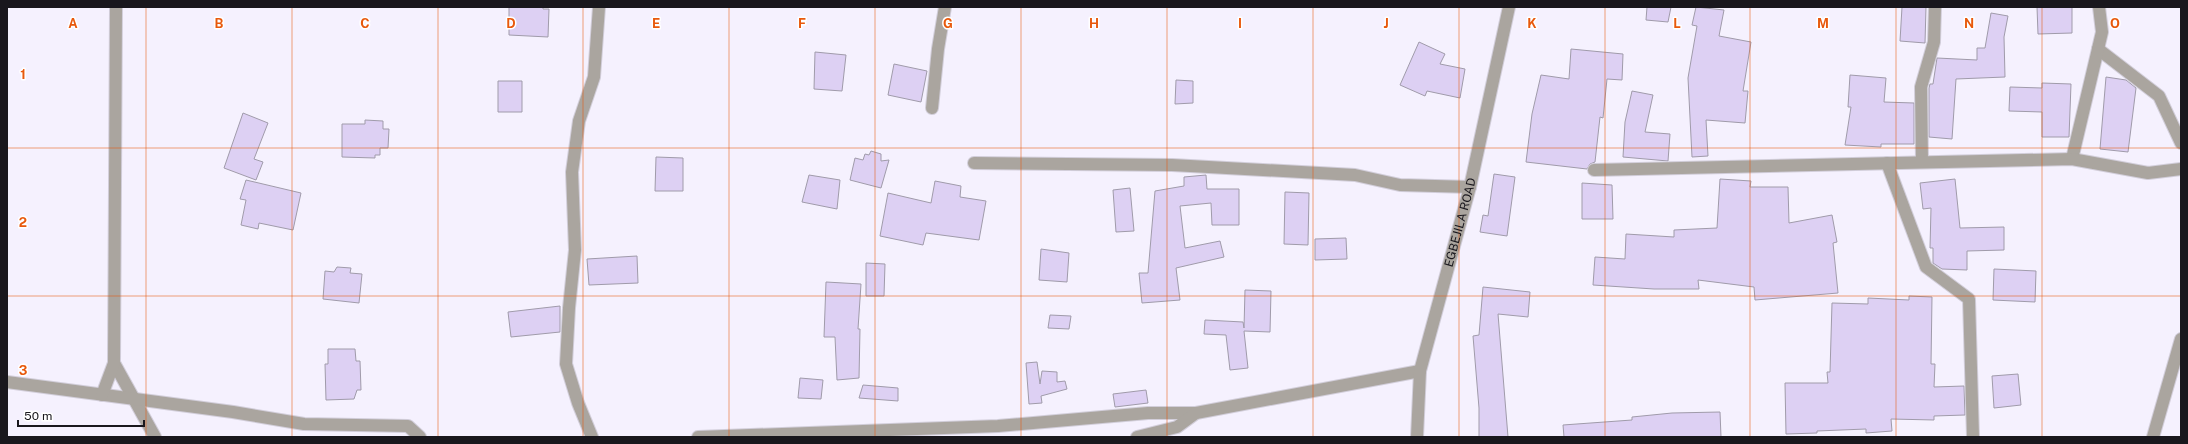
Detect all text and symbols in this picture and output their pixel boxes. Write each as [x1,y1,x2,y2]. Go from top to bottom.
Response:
text: A [68,16,78,31]
text: B [215,16,224,31]
text: C [360,16,370,31]
text: D [506,16,516,31]
text: E [652,16,660,31]
text: F [798,16,806,31]
text: G [943,16,953,31]
text: H [1089,16,1099,31]
text: I [1238,16,1242,31]
text: J [1383,16,1389,31]
text: K [1527,16,1537,31]
text: L [1673,16,1681,31]
text: M [1817,16,1829,31]
text: N [1964,16,1974,31]
text: O [2110,16,2120,31]
text: 1 [20,67,26,82]
street label: EGBEJILA ROAD [1442,176,1479,269]
text: 2 [19,215,27,230]
text: 3 [19,363,28,378]
scale bar [18,402,144,428]
text: 50 m [24,409,52,423]

